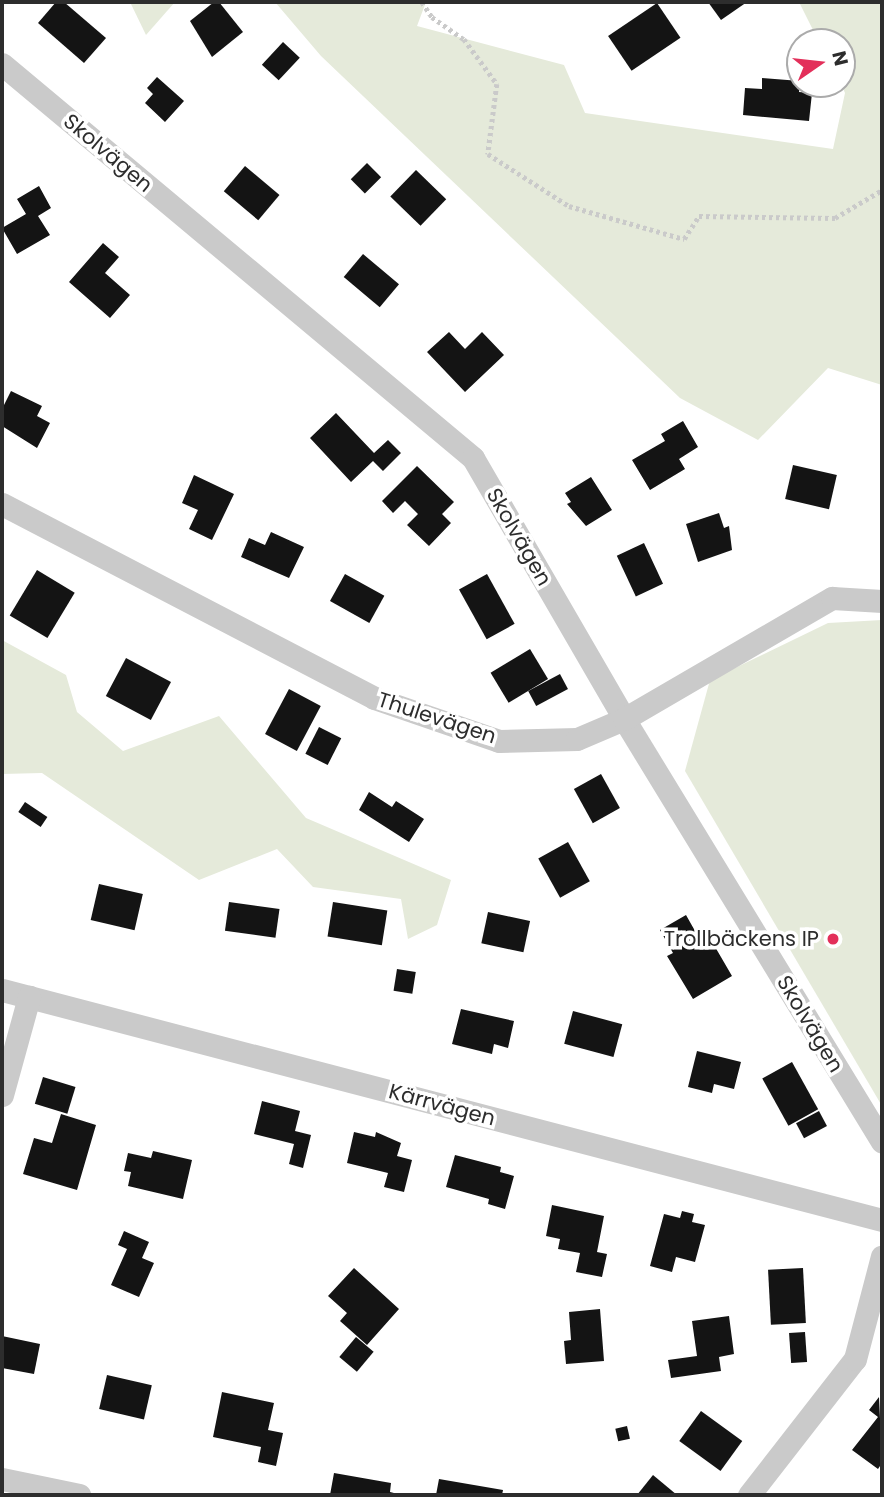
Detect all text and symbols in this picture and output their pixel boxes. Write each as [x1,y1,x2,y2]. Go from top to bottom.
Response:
north arrow [786,28,856,98]
text: N [825,48,855,68]
street label: Skolvägen [58,109,158,197]
street label: Skolvägen [481,484,557,590]
street label: Thulevägen [375,687,499,749]
place label: Trollbäckens IP [664,926,819,952]
marker: Trollbäckens IP [825,931,841,947]
street label: Skolvägen [771,971,849,1077]
street label: Kärrvägen [386,1079,498,1131]

